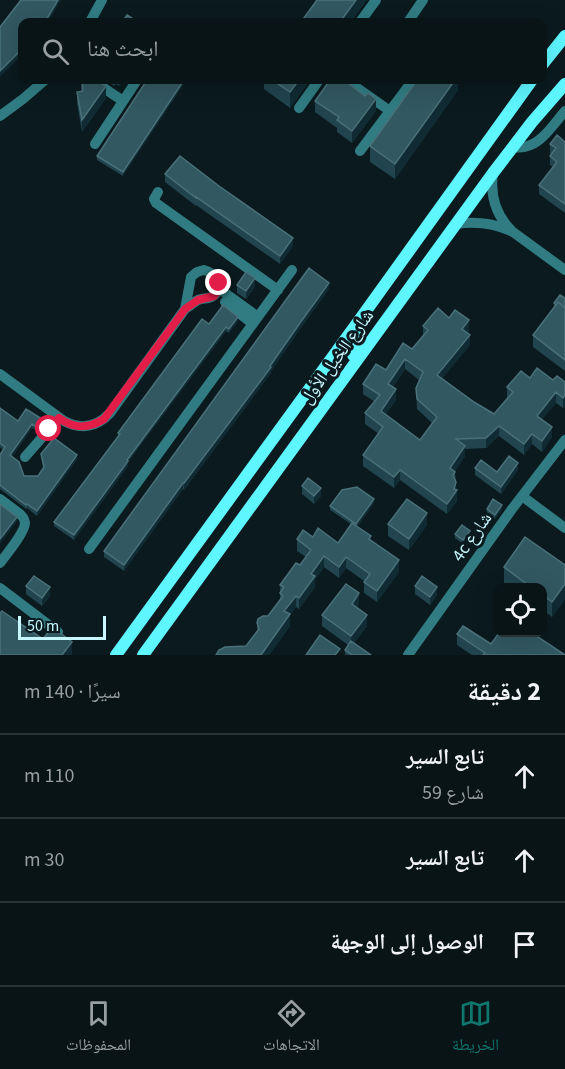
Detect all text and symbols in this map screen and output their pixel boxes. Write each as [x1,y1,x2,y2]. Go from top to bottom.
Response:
search box [18,18,547,84]
text: ابحث هنا [87,33,158,65]
icon: search [39,35,72,68]
route end [205,269,231,295]
street label: شارع الخيل الأول [294,305,380,409]
route start [35,415,61,441]
street label: 4c شارع [446,507,498,567]
map controls [493,583,547,637]
button: locate [493,583,547,637]
scale bar [18,613,106,640]
text: 50 m [27,615,59,637]
text: 2 دقيقة [467,673,541,710]
text: سيرًا · 140 m [24,678,121,706]
text: تابع السير [406,741,484,773]
icon: ahead [508,760,541,793]
text: 110 m [24,762,74,790]
text: شارع 59 [422,779,484,807]
text: تابع السير [406,842,484,874]
icon: ahead [508,844,541,877]
text: 30 m [24,846,64,874]
text: الوصول إلى الوجهة [331,926,484,958]
icon: arrive [508,928,541,961]
tab: المحفوظات [66,997,131,1060]
tab: الاتجاهات [263,997,320,1060]
tab: الخريطة [452,997,499,1060]

